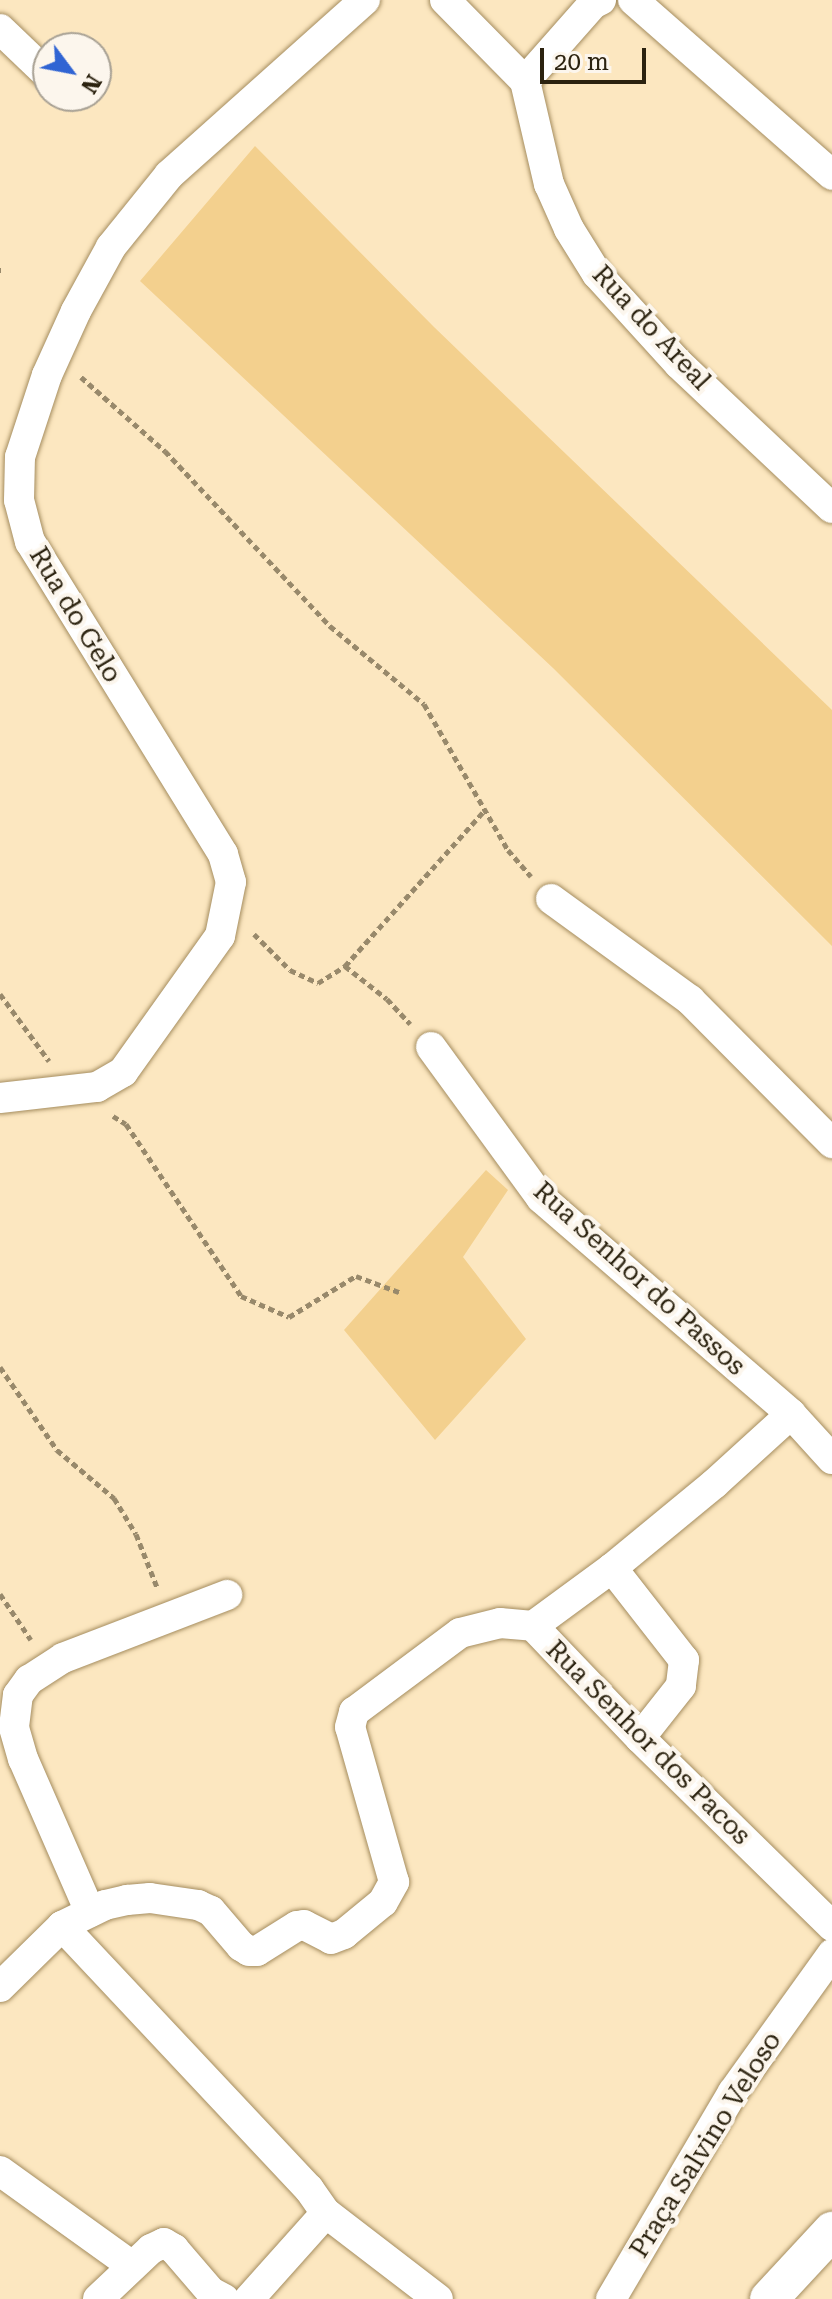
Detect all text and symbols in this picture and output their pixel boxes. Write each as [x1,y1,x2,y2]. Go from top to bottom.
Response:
north arrow [32,32,112,112]
scale bar [544,32,650,82]
text: 20 m [554,48,609,76]
text: N [76,70,106,98]
street label: Rua do Areal [586,259,716,397]
street label: Rua do Gelo [22,542,128,688]
street label: Rua Senhor do Passos [527,1176,751,1382]
street label: Rua Senhor dos Pacos [539,1634,757,1852]
street label: Praça Salvino Veloso [624,2026,788,2264]

